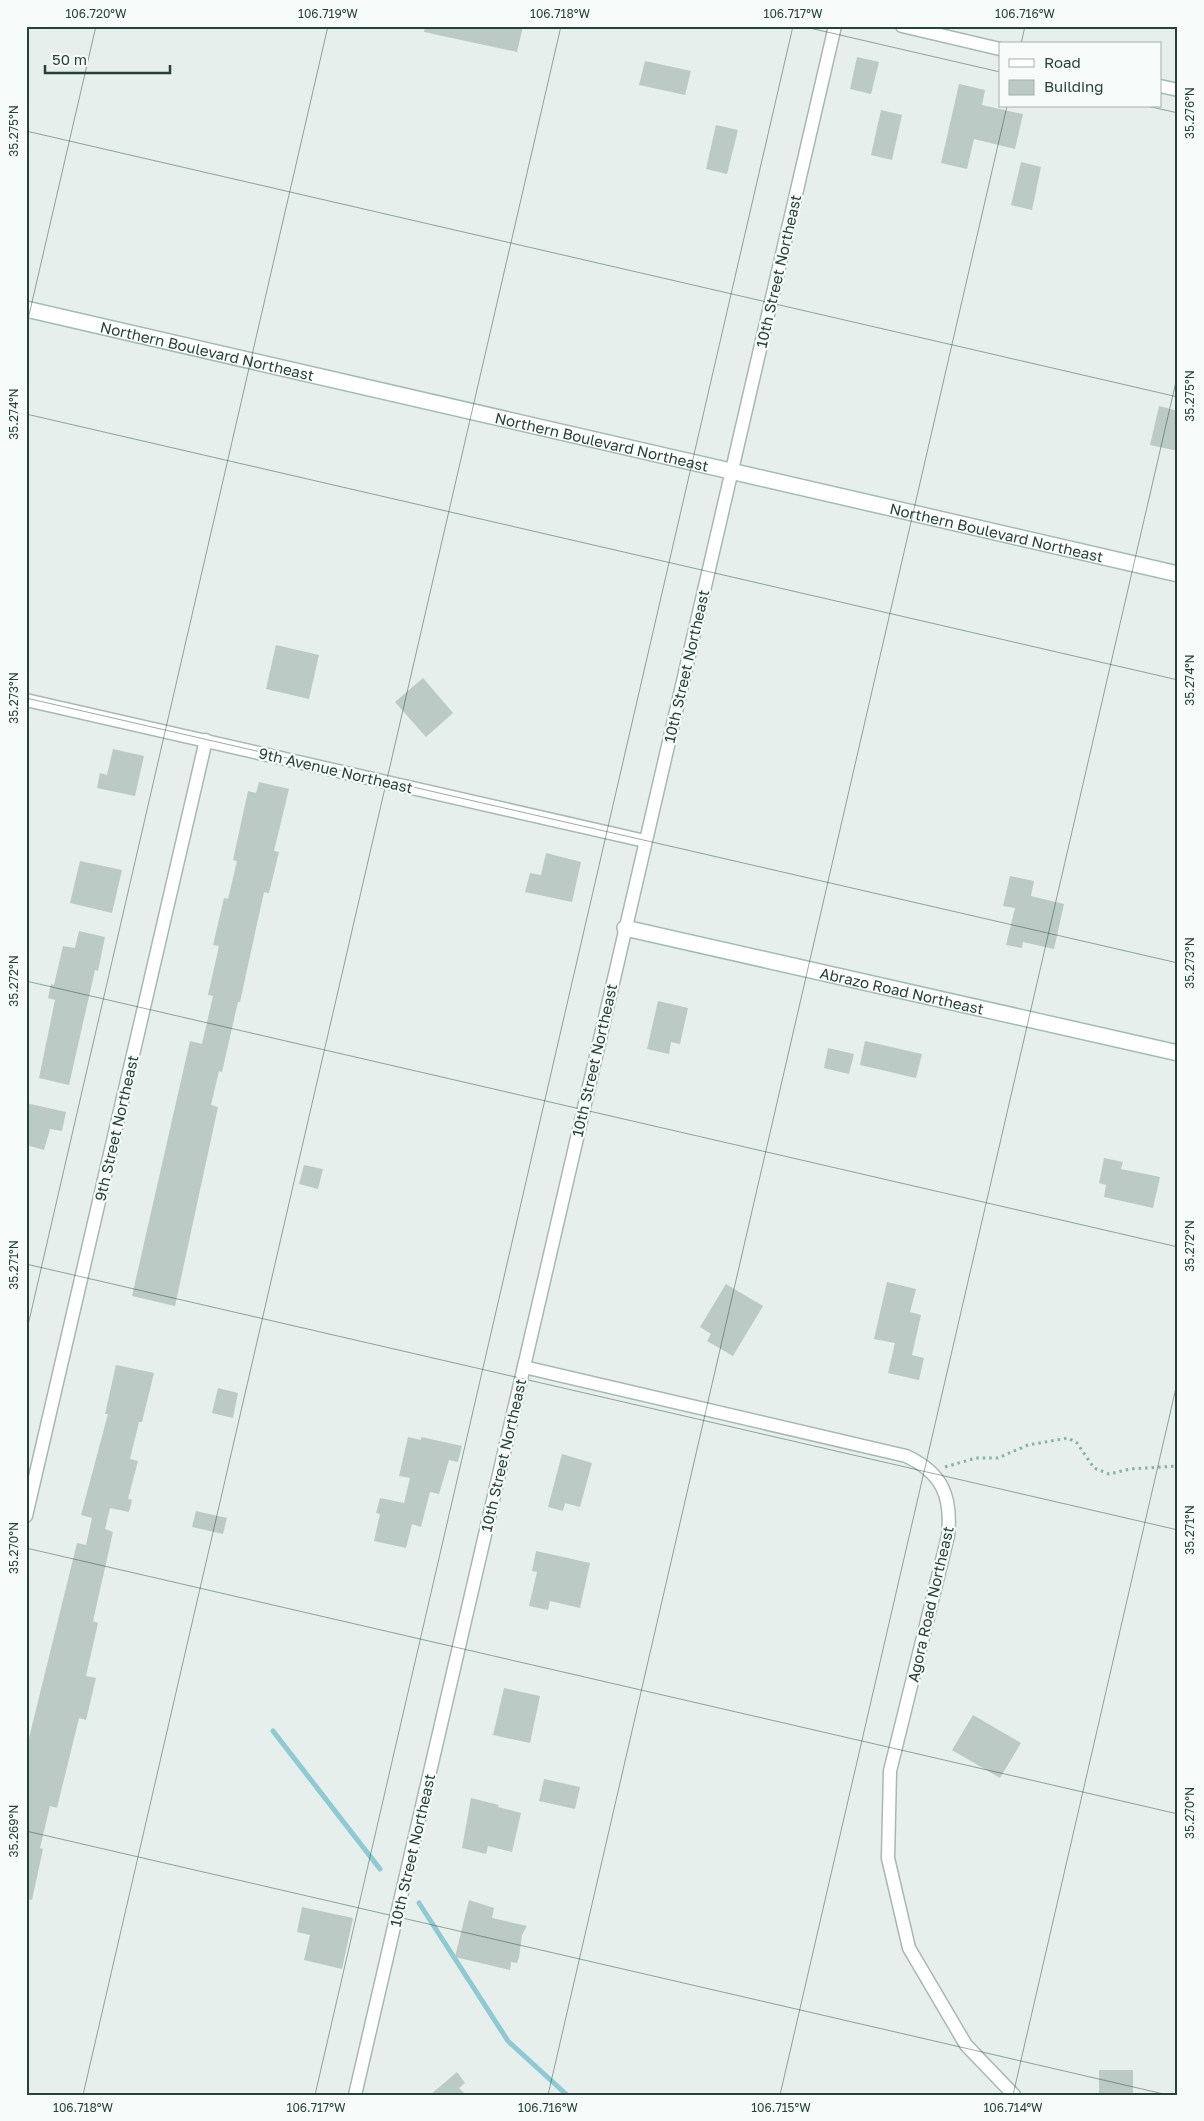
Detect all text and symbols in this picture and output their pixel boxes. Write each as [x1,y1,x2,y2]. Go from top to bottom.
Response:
text: 106.720°W [65,6,127,21]
text: 106.719°W [298,6,358,21]
text: 106.718°W [530,6,590,21]
text: 106.717°W [764,6,823,21]
text: 106.716°W [995,6,1055,21]
scale bar [45,42,170,74]
legend [999,42,1162,108]
text: 50 m [52,50,87,68]
text: Road [1044,53,1081,71]
text: Building [1044,77,1104,95]
text: 35.276°N [1182,87,1197,139]
text: 35.275°N [6,105,21,157]
street label: 10th Street Northeast [752,193,804,349]
street label: Northern Boulevard Northeast [99,317,316,384]
text: 35.275°N [1182,370,1197,422]
text: 35.274°N [6,388,21,440]
street label: Northern Boulevard Northeast [493,408,711,475]
street label: Northern Boulevard Northeast [888,499,1105,566]
street label: 10th Street Northeast [660,588,712,744]
text: 35.274°N [1182,654,1197,706]
text: 35.273°N [6,672,21,724]
street label: 9th Avenue Northeast [257,743,415,797]
text: 35.273°N [1182,937,1197,989]
text: 35.272°N [6,955,21,1007]
street label: Abrazo Road Northeast [818,963,986,1018]
street label: 10th Street Northeast [568,982,620,1138]
street label: 9th Street Northeast [90,1053,142,1203]
text: 35.272°N [1182,1220,1197,1272]
text: 35.271°N [6,1240,21,1290]
street label: 10th Street Northeast [477,1377,529,1533]
text: 35.271°N [1182,1505,1197,1555]
text: 35.270°N [6,1522,21,1574]
street label: Agora Road Northeast [903,1524,957,1684]
street label: 10th Street Northeast [386,1772,438,1928]
text: 35.270°N [1182,1787,1197,1839]
text: 35.269°N [6,1805,21,1857]
text: 106.718°W [53,2100,113,2115]
text: 106.717°W [287,2100,346,2115]
text: 106.716°W [518,2100,578,2115]
text: 106.715°W [751,2100,811,2115]
text: 106.714°W [983,2100,1043,2115]

